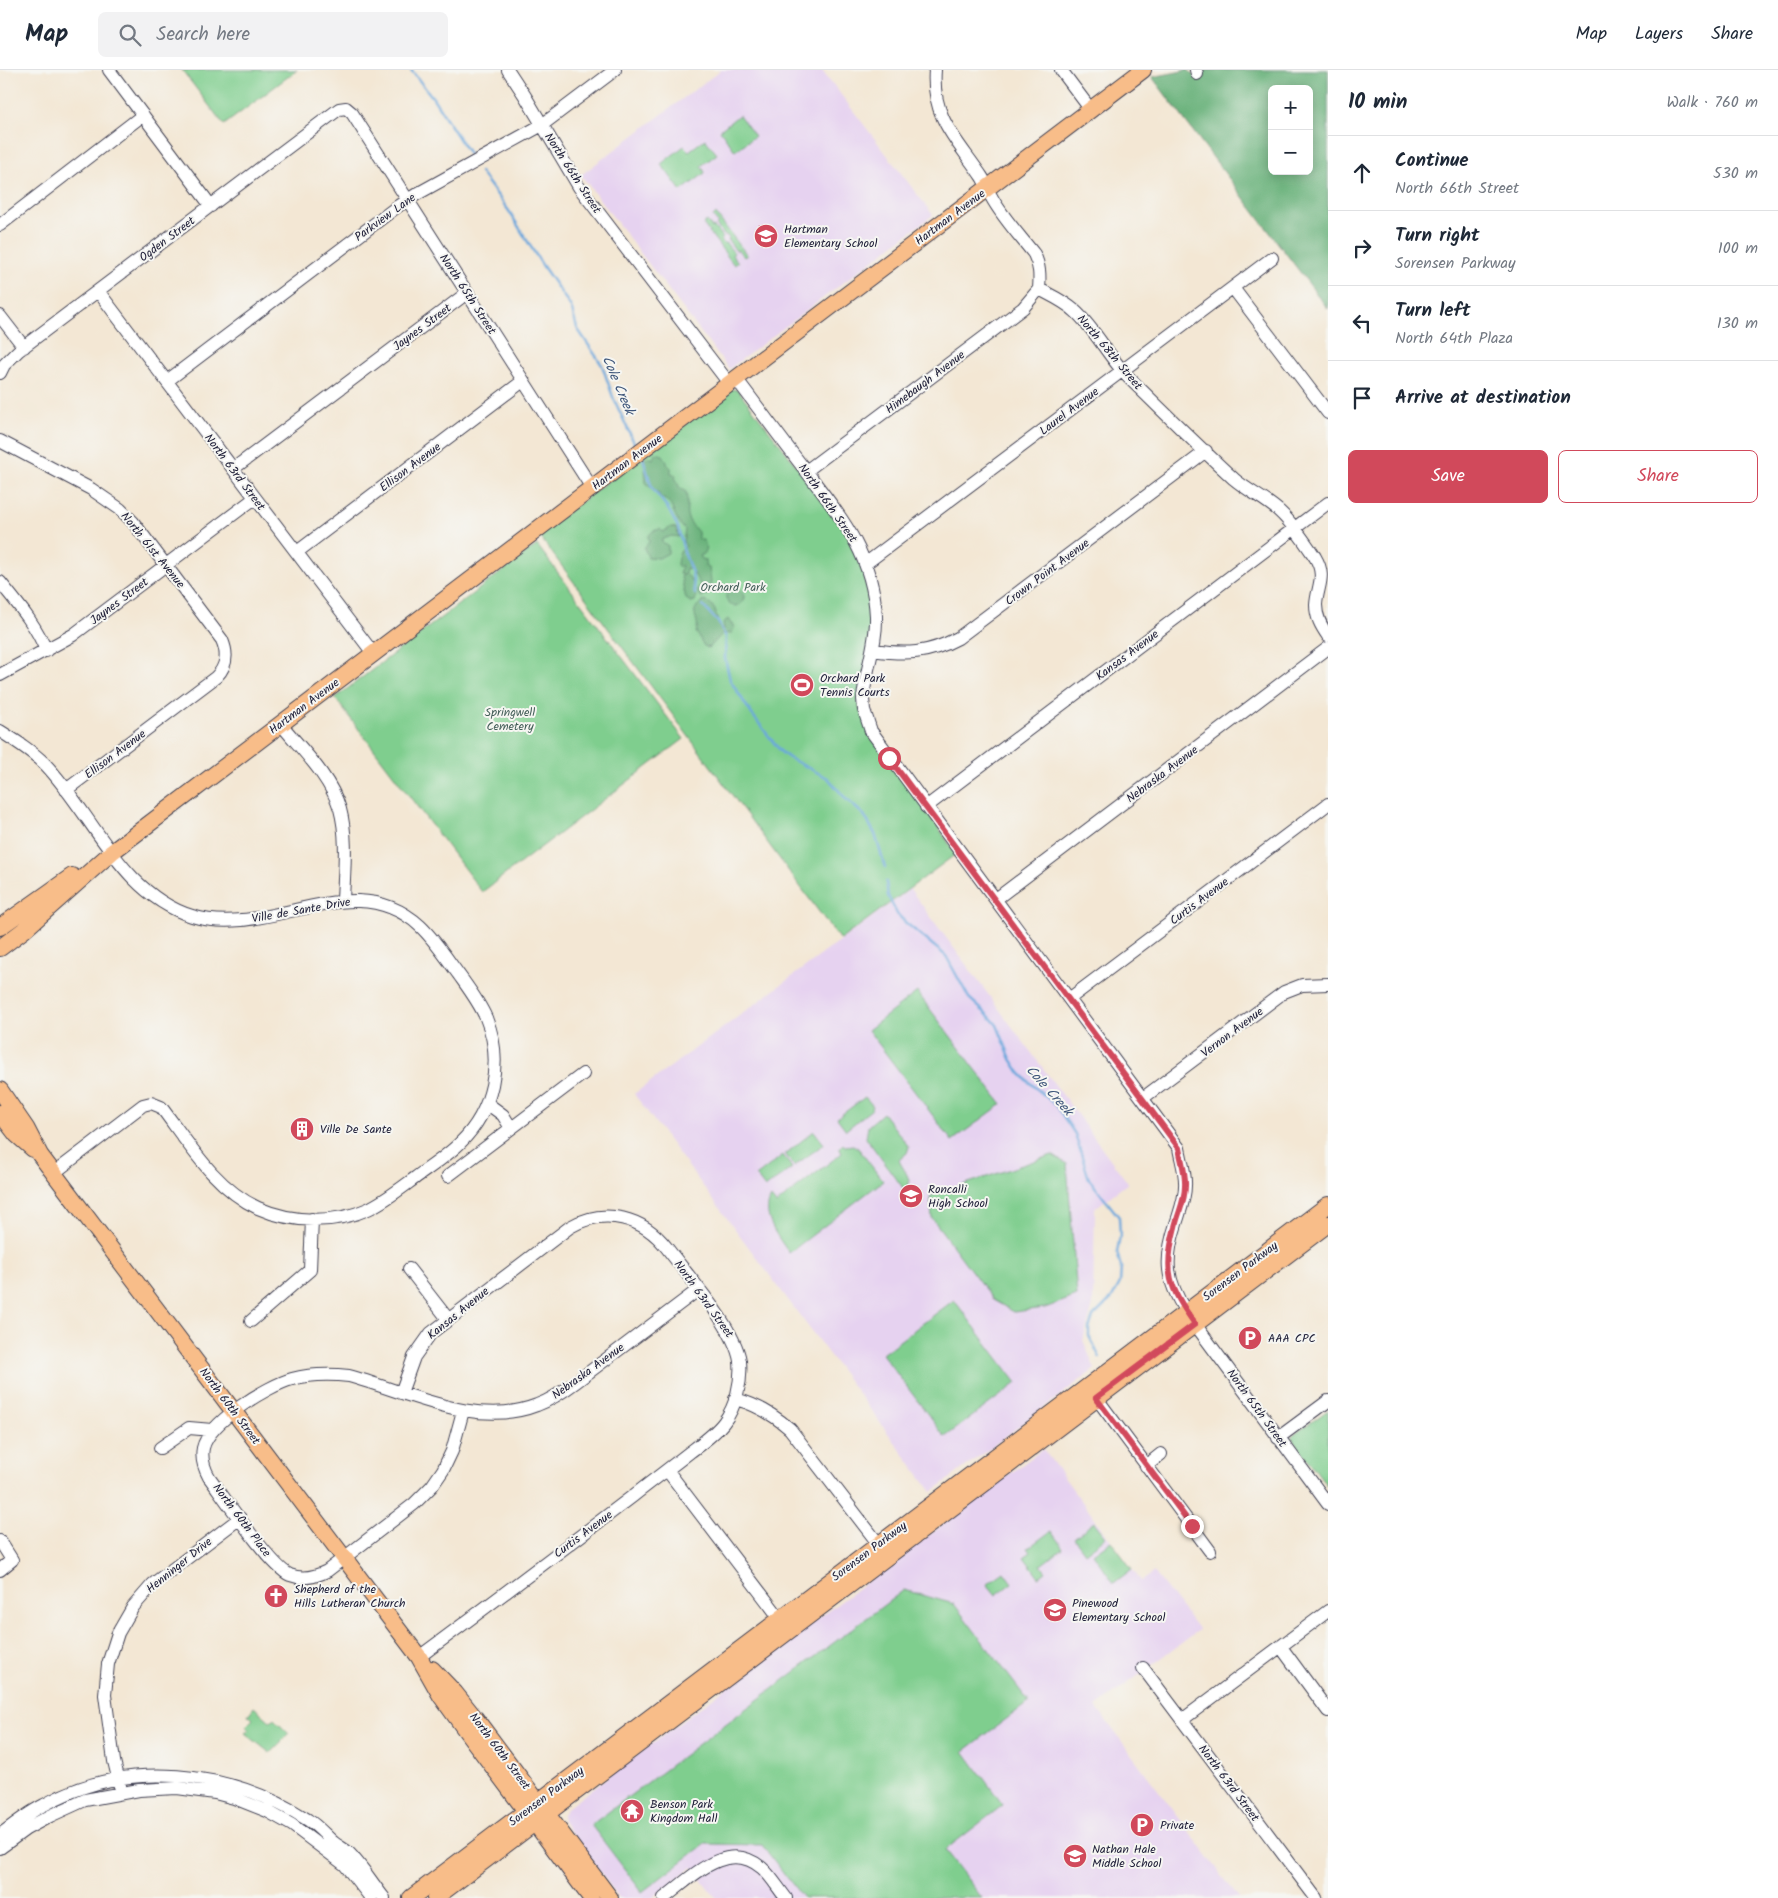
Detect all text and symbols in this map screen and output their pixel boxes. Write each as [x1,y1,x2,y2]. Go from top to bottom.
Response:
search box [98,12,448,57]
text: Map [25,15,68,54]
text: Search here [156,20,250,50]
text: Map [1576,20,1607,49]
text: Layers [1635,20,1683,49]
text: Share [1711,20,1753,49]
icon: search [116,21,144,49]
map controls [1268,85,1313,175]
button: + [1268,85,1313,130]
text: 10 min [1348,86,1408,119]
text: Walk · 760 m [1667,90,1758,115]
street label: North 66th Street [539,129,606,218]
button: − [1268,130,1313,175]
text: Continue [1395,146,1468,176]
icon: ahead [1348,159,1376,187]
text: 530 m [1713,161,1758,186]
text: North 66th Street [1395,176,1519,201]
street label: Hartman Avenue [911,184,990,250]
street label: Parkview Lane [351,188,420,246]
street label: Ogden Street [135,212,200,267]
place label: Hartman Elementary School [784,220,877,253]
text: Turn right [1395,221,1480,251]
school or university icon: Hartman Elementary School [753,223,779,249]
icon: right [1348,234,1376,262]
text: 100 m [1718,236,1758,261]
street label: North 65th Street [434,250,501,339]
text: Sorensen Parkway [1395,251,1516,276]
text: Turn left [1395,296,1470,326]
street label: Jaynes Street [389,299,456,356]
icon: left [1348,309,1376,337]
street label: North 68th Street [1072,310,1147,395]
text: 130 m [1717,311,1758,336]
text: North 64th Plaza [1395,326,1513,351]
street label: Himebaugh Avenue [881,346,970,419]
water label: Cole Creek [596,352,641,421]
street label: Laurel Avenue [1035,382,1104,440]
text: Arrive at destination [1395,383,1571,413]
icon: arrive [1348,384,1376,412]
street label: Hartman Avenue [588,429,667,495]
street label: North 63rd Street [199,430,270,515]
street label: Ellison Avenue [375,438,446,497]
button: Save [1348,450,1548,503]
button: Share [1558,450,1758,503]
street label: North 66th Street [793,460,862,547]
street label: North 61st Avenue [116,508,190,593]
street label: Crown Point Avenue [1001,534,1094,611]
street label: Jaynes Street [86,573,153,630]
park label: Orchard Park [700,578,766,597]
street label: Kansas Avenue [1092,625,1163,686]
place label: Orchard Park Tennis Courts [820,669,890,702]
sports icon: Orchard Park Tennis Courts [789,672,815,698]
street label: Hartman Avenue [265,673,344,739]
park label: Springwell Cemetery [485,703,535,736]
street label: Ellison Avenue [80,725,151,784]
street label: Nebraska Avenue [1122,741,1203,808]
route start [878,747,901,770]
street label: Curtis Avenue [1166,872,1233,930]
street label: Ville de Sante Drive [250,892,352,929]
street label: Vernon Avenue [1197,1002,1268,1062]
water label: Cole Creek [1020,1060,1080,1123]
building icon: Ville De Sante [289,1116,315,1142]
place label: Ville De Sante [320,1120,392,1139]
place label: Roncalli High School [928,1180,988,1213]
school or university icon: Roncalli High School [898,1183,924,1209]
street label: Sorensen Parkway [1198,1236,1282,1306]
street label: North 63rd Street [669,1256,739,1342]
street label: Kansas Avenue [423,1282,494,1344]
parking icon: AAA CPC [1237,1325,1263,1351]
place label: AAA CPC [1268,1329,1316,1348]
street label: Nebraska Avenue [548,1338,629,1404]
street label: North 60th Street [194,1364,265,1449]
street label: North 65th Street [1222,1365,1292,1452]
street label: North 60th Place [208,1480,276,1562]
street label: Curtis Avenue [550,1505,617,1563]
route end [1181,1515,1204,1538]
street label: Sorensen Parkway [827,1516,911,1586]
street label: Henninger Drive [142,1532,217,1598]
place label: Shepherd of the Hills Lutheran Church [294,1580,405,1613]
church icon: Shepherd of the Hills Lutheran Church [263,1583,289,1609]
place label: Pinewood Elementary School [1072,1594,1165,1627]
school or university icon: Pinewood Elementary School [1042,1597,1068,1623]
street label: North 60th Street [464,1709,535,1794]
street label: North 63rd Street [1193,1741,1264,1826]
street label: Sorensen Parkway [504,1761,588,1831]
place label: Benson Park Kingdom Hall [650,1795,717,1828]
temple icon: Benson Park Kingdom Hall [619,1798,645,1824]
parking icon: Private [1129,1812,1155,1838]
place label: Private [1160,1816,1195,1835]
place label: Nathan Hale Middle School [1092,1840,1161,1873]
school or university icon: Nathan Hale Middle School [1062,1843,1088,1869]

